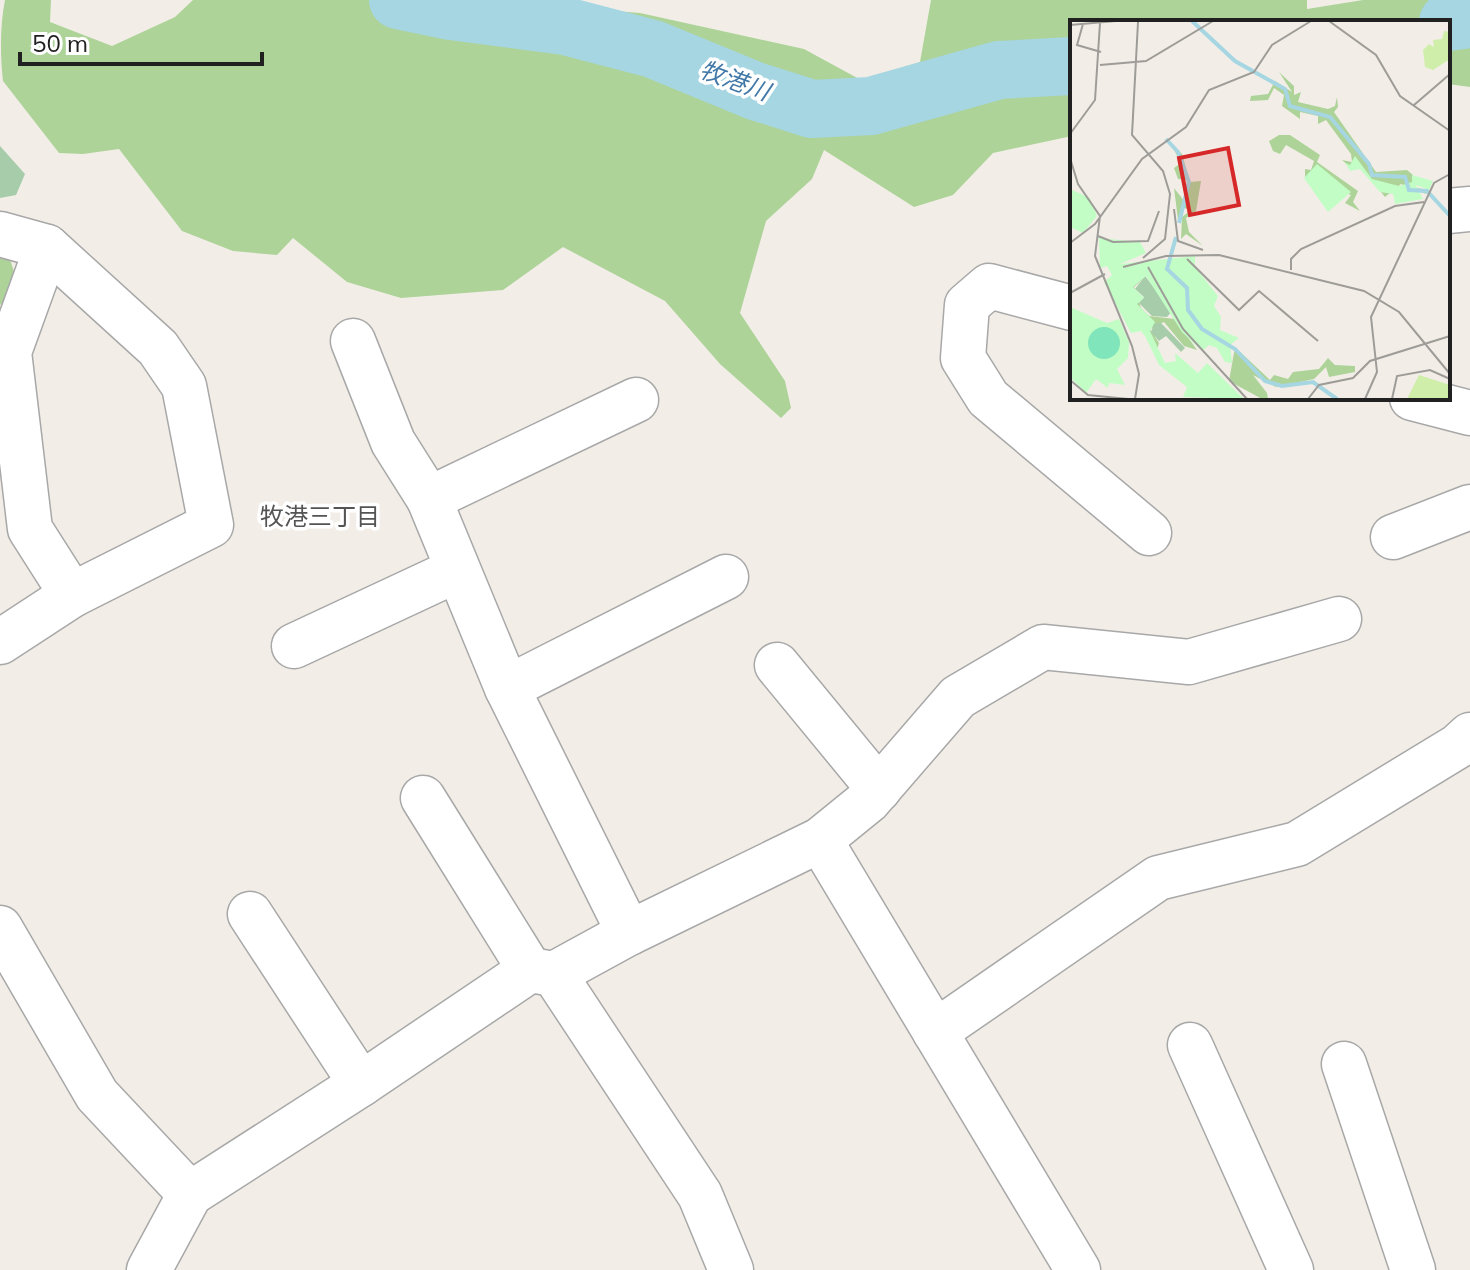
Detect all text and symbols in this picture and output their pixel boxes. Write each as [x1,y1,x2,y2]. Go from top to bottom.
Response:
scale bar [20,16,262,66]
inset map [1070,20,1450,400]
text: 50 m [32,28,88,58]
water label: 牧港川 [696,54,777,107]
district label: 牧港三丁目 [260,501,380,531]

